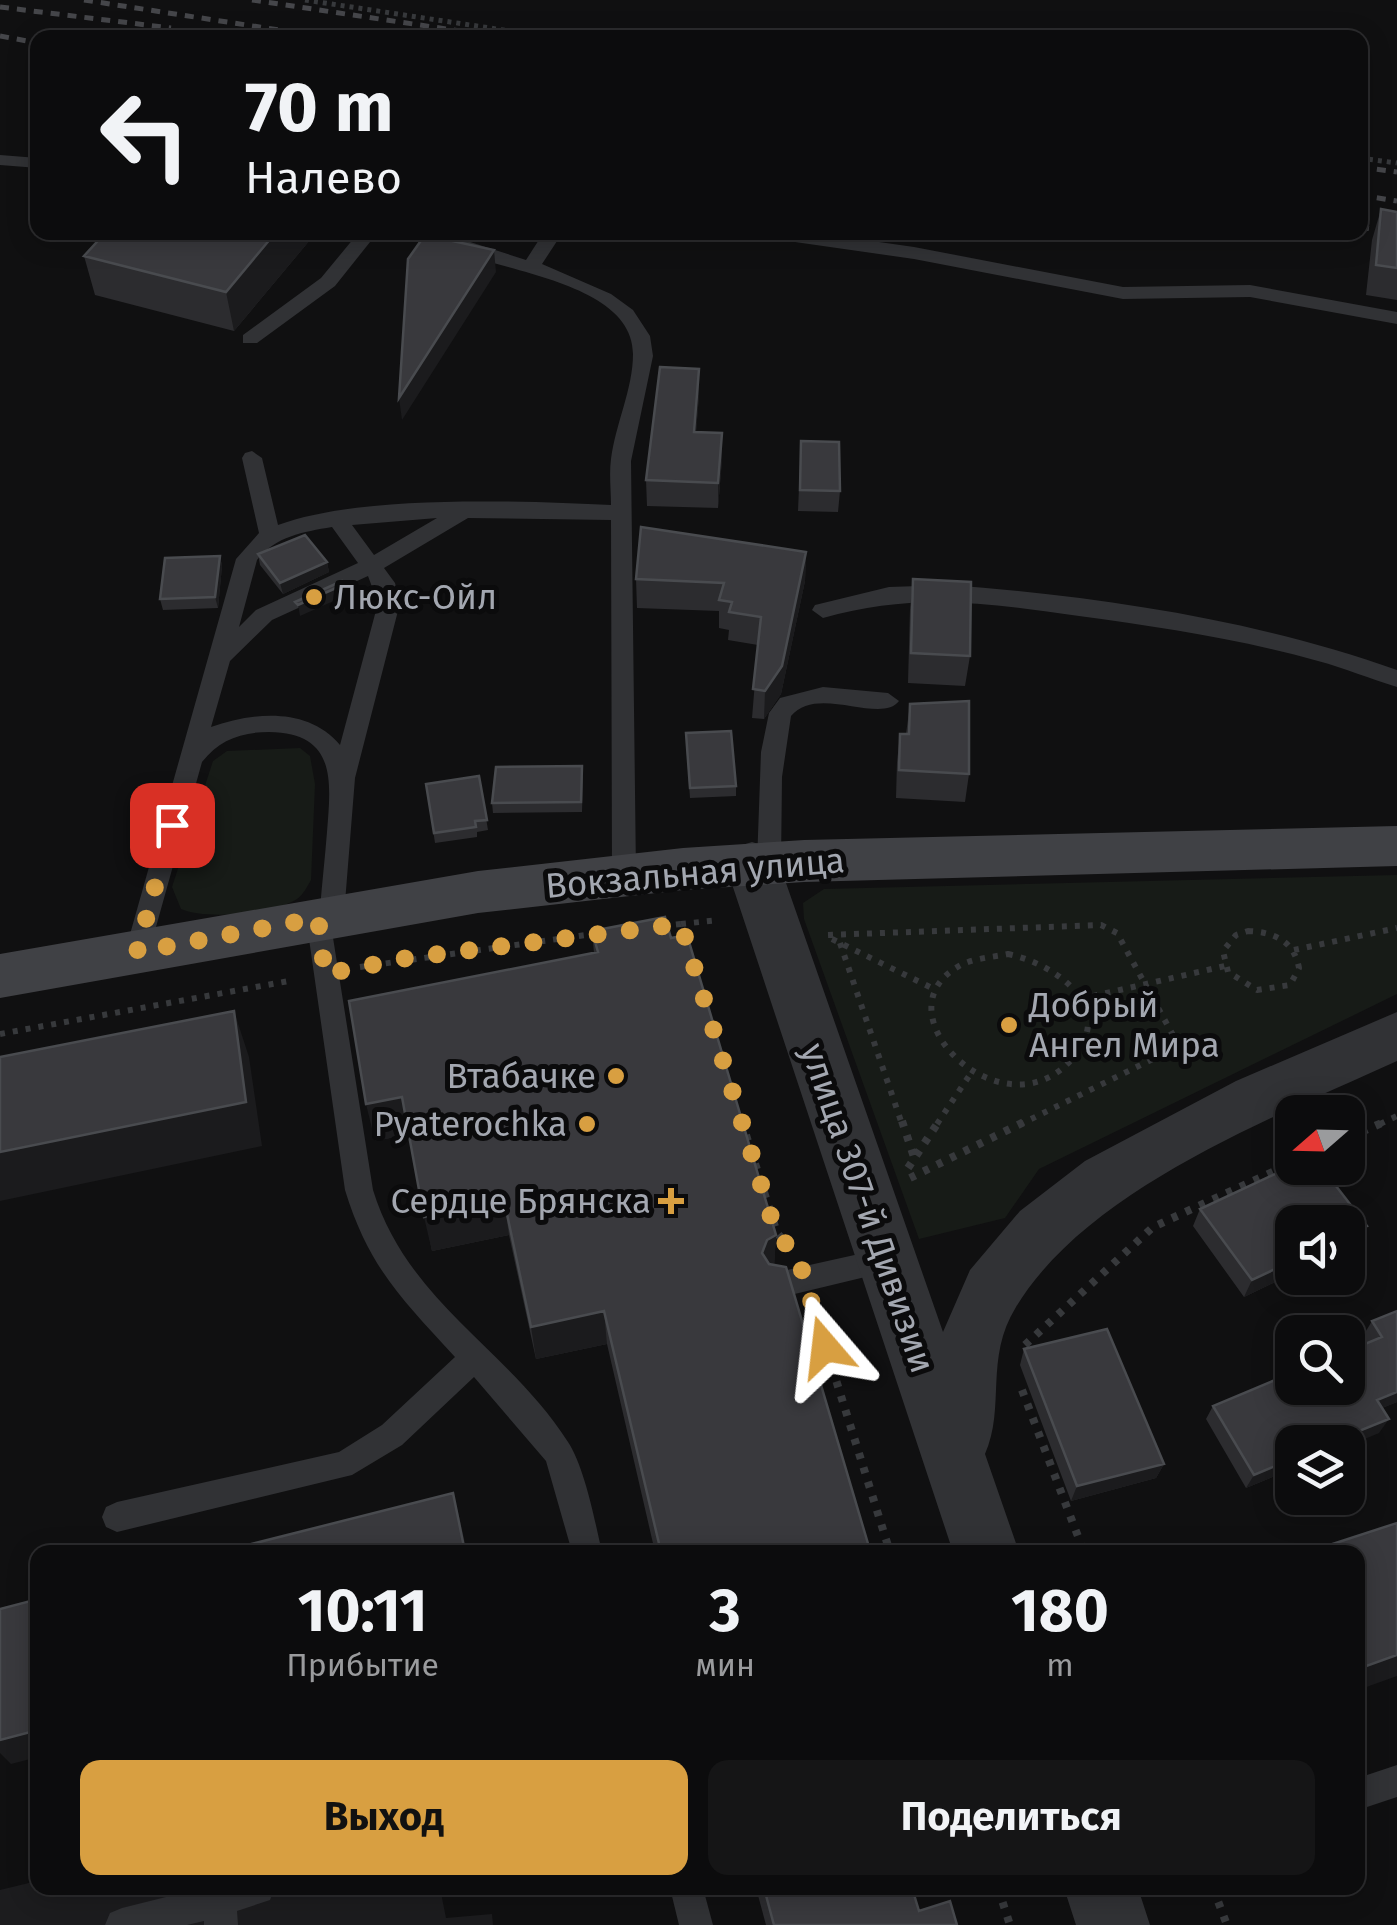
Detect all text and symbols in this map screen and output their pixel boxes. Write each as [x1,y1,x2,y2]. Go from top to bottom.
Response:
text: 70 m [245,66,394,150]
icon: left [80,70,210,200]
text: Налево [245,151,402,205]
place label: Люкс-Ойл [334,576,497,618]
marker: Люкс-Ойл [303,586,325,608]
pin [130,783,215,868]
icon: arrive [145,798,200,853]
street label: Вокзальная улица [544,839,846,907]
place label: Добрый Ангел Мира [1028,984,1220,1066]
marker: Добрый Ангел Мира [998,1014,1020,1036]
street label: улица 307-й Дивизии [792,1038,944,1378]
place label: Втабачке [447,1055,596,1097]
marker: Втабачке [605,1065,627,1087]
north arrow [1275,1095,1365,1185]
map controls [1275,1095,1365,1515]
place label: Pyaterochka [373,1103,567,1145]
marker: Pyaterochka [576,1113,598,1135]
place label: Сердце Брянска [390,1180,651,1222]
marker: Сердце Брянска [660,1190,682,1212]
button: sound [1275,1205,1365,1295]
position arrow [773,1295,877,1399]
button: search [1275,1315,1365,1405]
button: layers [1275,1425,1365,1515]
text: 10:11 [298,1575,428,1647]
text: 3 [709,1575,741,1647]
text: 180 [1011,1575,1109,1647]
text: Прибытие [286,1646,439,1684]
text: мин [695,1646,755,1684]
text: m [1046,1646,1074,1684]
button: Выход [80,1760,688,1875]
button: Поделиться [708,1760,1315,1875]

